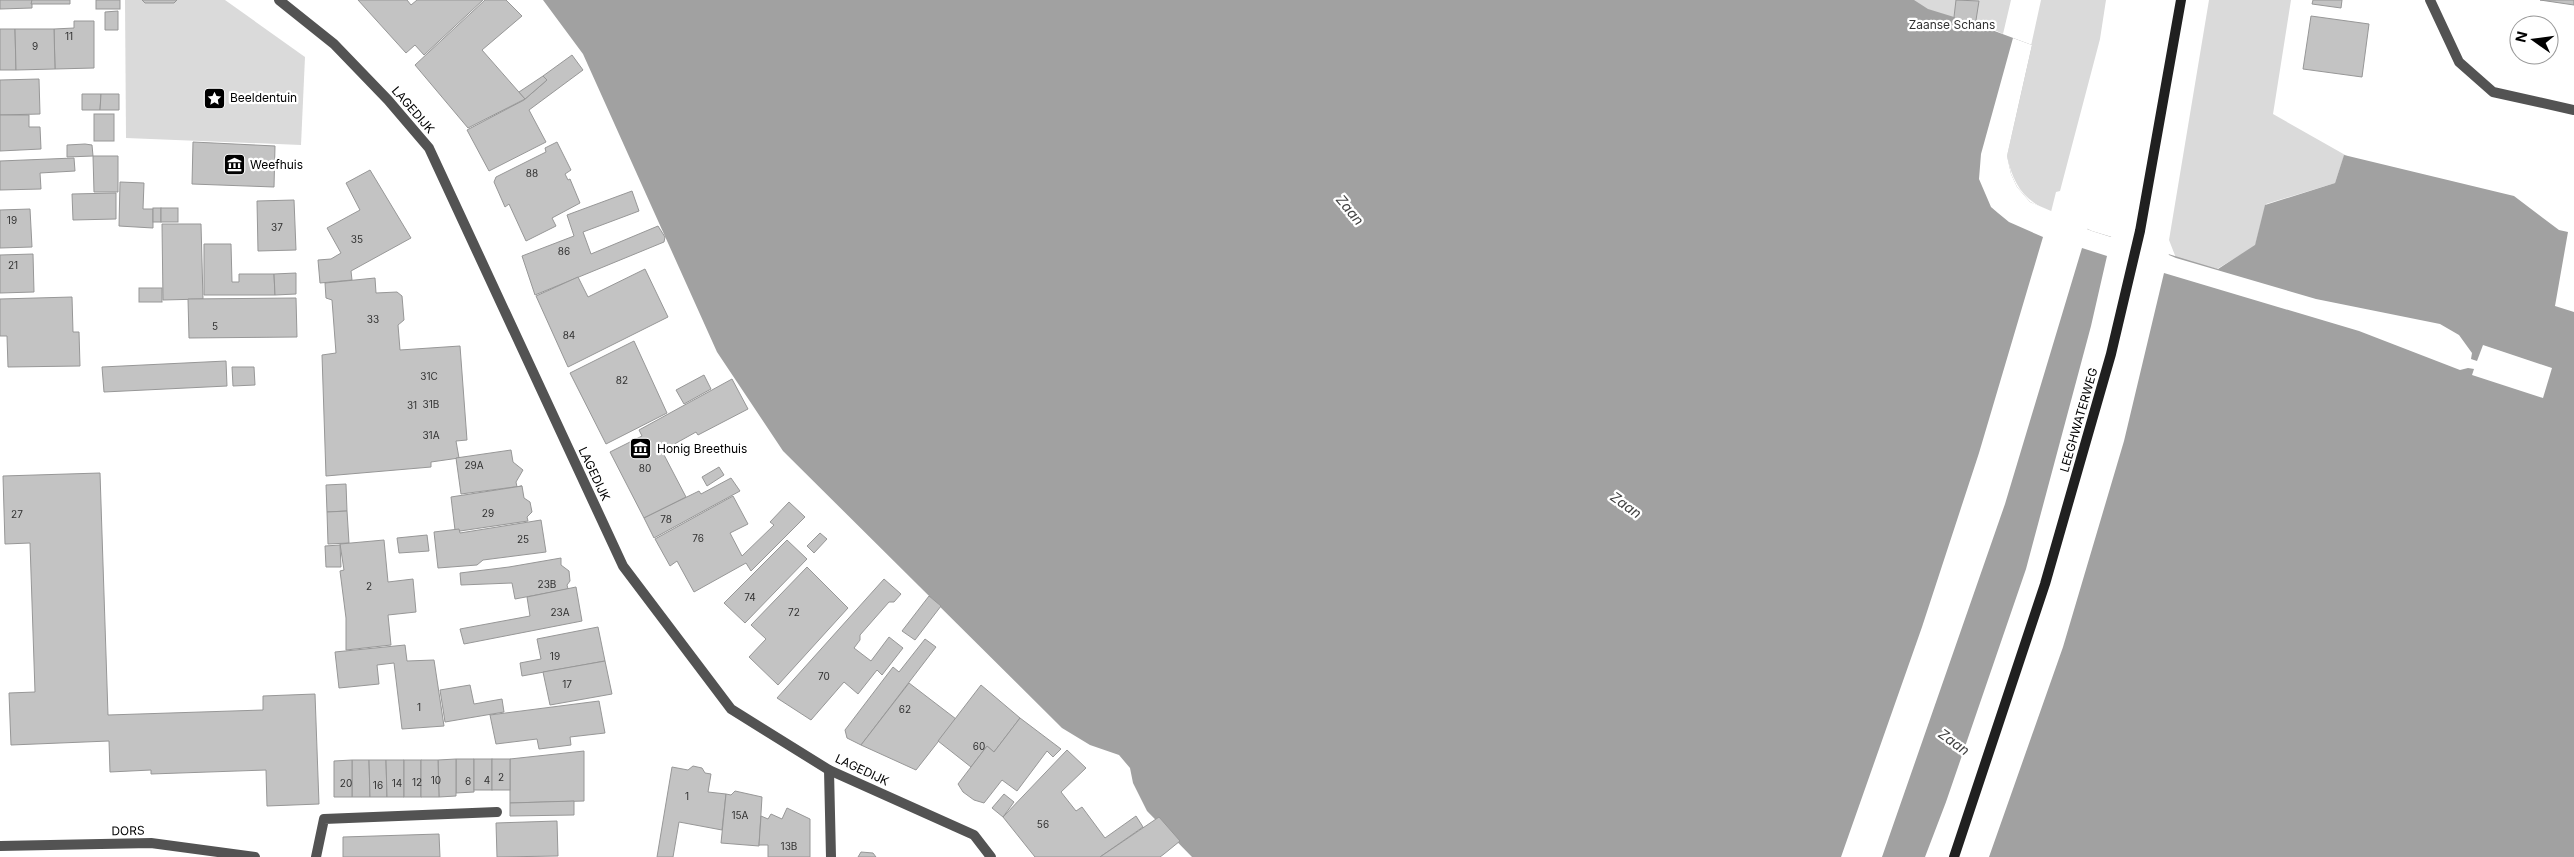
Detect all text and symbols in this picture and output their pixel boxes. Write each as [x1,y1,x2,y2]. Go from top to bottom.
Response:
north arrow [2509,15,2559,65]
park label: Zaanse Schans [1909,17,1995,32]
house number: 11 [65,30,73,42]
text: N [2511,30,2530,44]
house number: 9 [32,40,38,52]
street label: LAGEDIJK [389,83,438,136]
place icon: Beeldentuin [202,86,226,110]
place label: Beeldentuin [230,90,297,105]
museum icon: Weefhuis [222,153,246,177]
place label: Weefhuis [250,157,303,172]
house number: 88 [526,167,538,179]
water label: Zaan [1333,191,1368,228]
house number: 19 [7,214,17,226]
house number: 37 [271,221,283,233]
house number: 35 [351,233,363,245]
house number: 86 [558,245,570,257]
house number: 21 [8,259,18,271]
house number: 33 [367,313,379,325]
house number: 5 [212,320,218,332]
house number: 84 [563,329,575,341]
street label: LEEGHWATERWEG [2056,366,2101,474]
house number: 31C [420,370,438,382]
house number: 82 [616,374,628,386]
house number: 31B [423,398,439,410]
house number: 31 [407,399,417,411]
house number: 31A [422,429,440,441]
museum icon: Honig Breethuis [629,437,653,461]
place label: Honig Breethuis [657,441,747,456]
street label: LAGEDIJK [575,445,613,503]
house number: 29A [464,459,484,471]
house number: 80 [639,462,651,474]
water label: Zaan [1607,488,1645,522]
house number: 29 [482,507,494,519]
house number: 27 [11,508,23,520]
house number: 78 [660,513,672,525]
house number: 76 [692,532,704,544]
house number: 25 [517,533,529,545]
house number: 23B [538,578,556,590]
house number: 2 [366,580,372,592]
house number: 74 [744,591,756,603]
house number: 23A [550,606,570,618]
house number: 72 [788,606,800,618]
house number: 19 [550,650,560,662]
house number: 70 [818,670,830,682]
house number: 17 [562,678,572,690]
house number: 1 [417,701,421,713]
house number: 62 [899,703,911,715]
water label: Zaan [1935,725,1973,759]
house number: 60 [973,740,985,752]
street label: LAGEDIJK [833,751,891,789]
house number: 2 [498,771,504,783]
house number: 10 [431,774,441,786]
house number: 4 [484,774,490,786]
house number: 6 [465,775,471,787]
house number: 12 [412,776,422,788]
house number: 20 [340,777,352,789]
house number: 14 [392,777,402,789]
house number: 16 [373,779,383,791]
house number: 1 [685,790,689,802]
house number: 15A [731,809,749,821]
house number: 56 [1037,818,1049,830]
street label: DORS [111,823,145,838]
house number: 13B [781,840,797,852]

